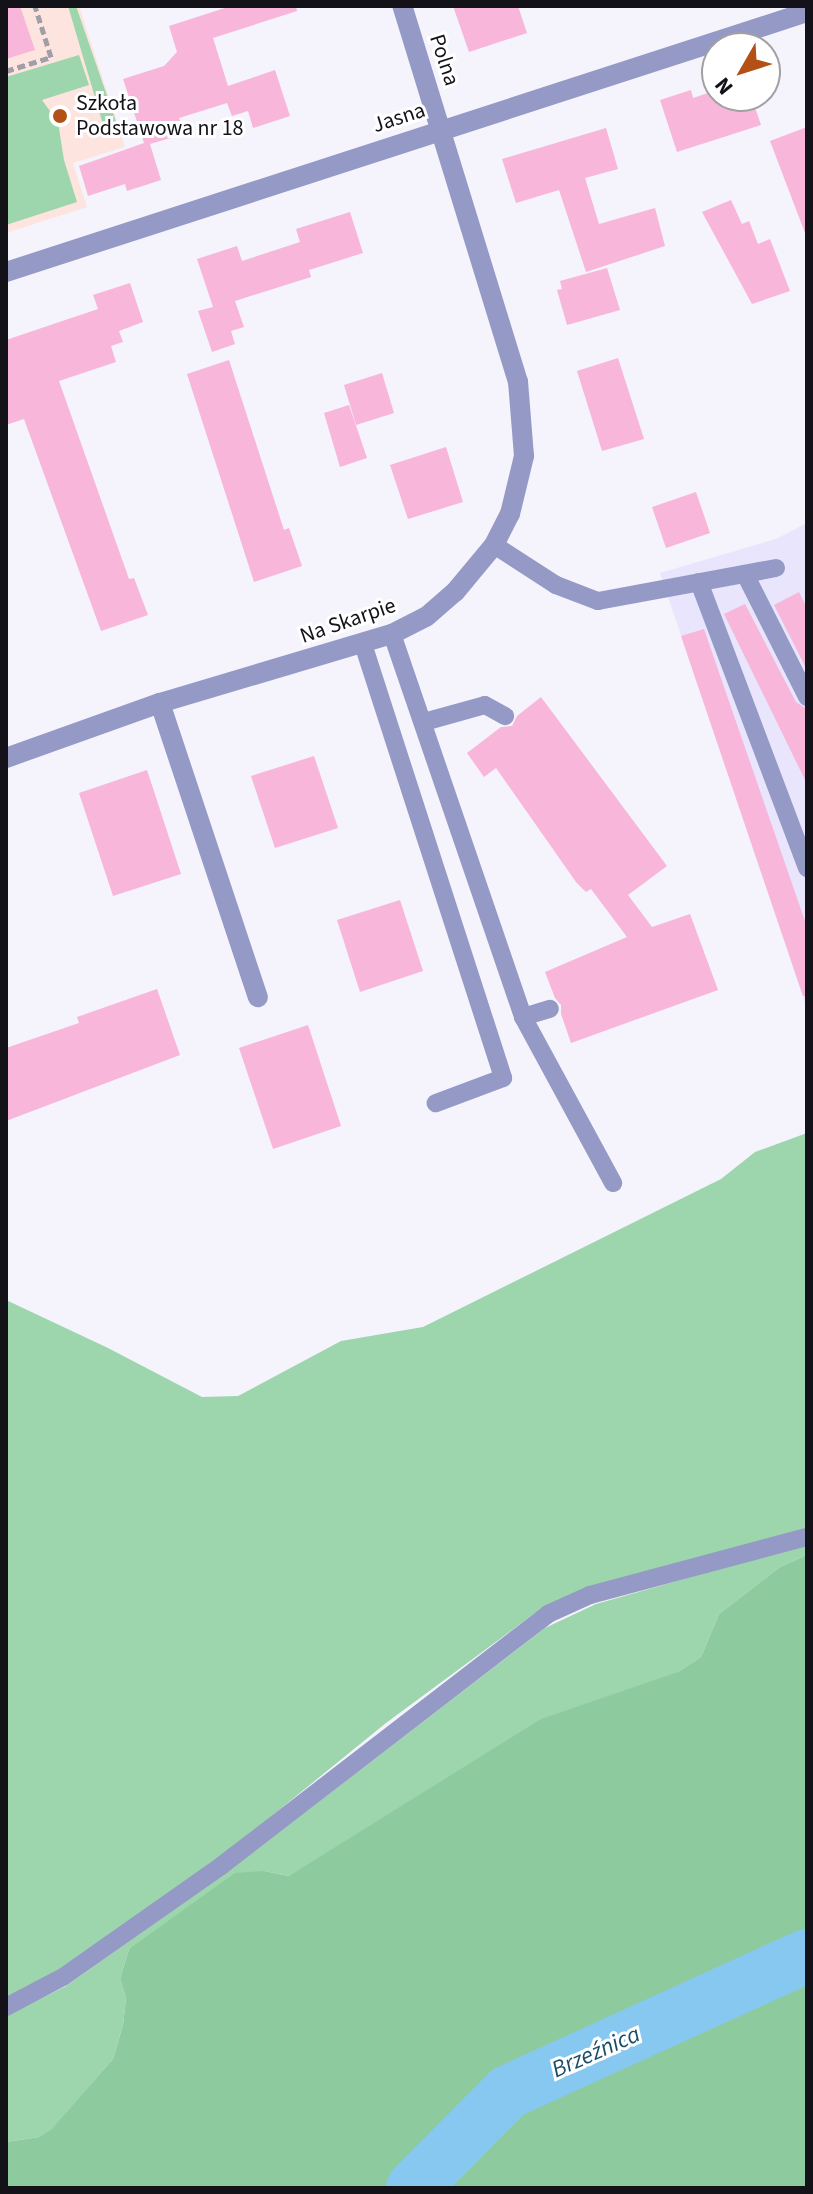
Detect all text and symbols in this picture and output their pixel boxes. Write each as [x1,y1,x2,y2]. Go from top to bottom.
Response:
street label: Polna [423,31,465,89]
north arrow [701,32,781,112]
text: N [707,70,741,102]
place label: Szkoła Podstawowa nr 18 [76,90,243,142]
street label: Jasna [369,97,429,139]
marker: Szkoła Podstawowa nr 18 [51,107,69,125]
street label: Na Skarpie [297,592,399,650]
water label: Brzeźnica [547,2020,645,2084]

